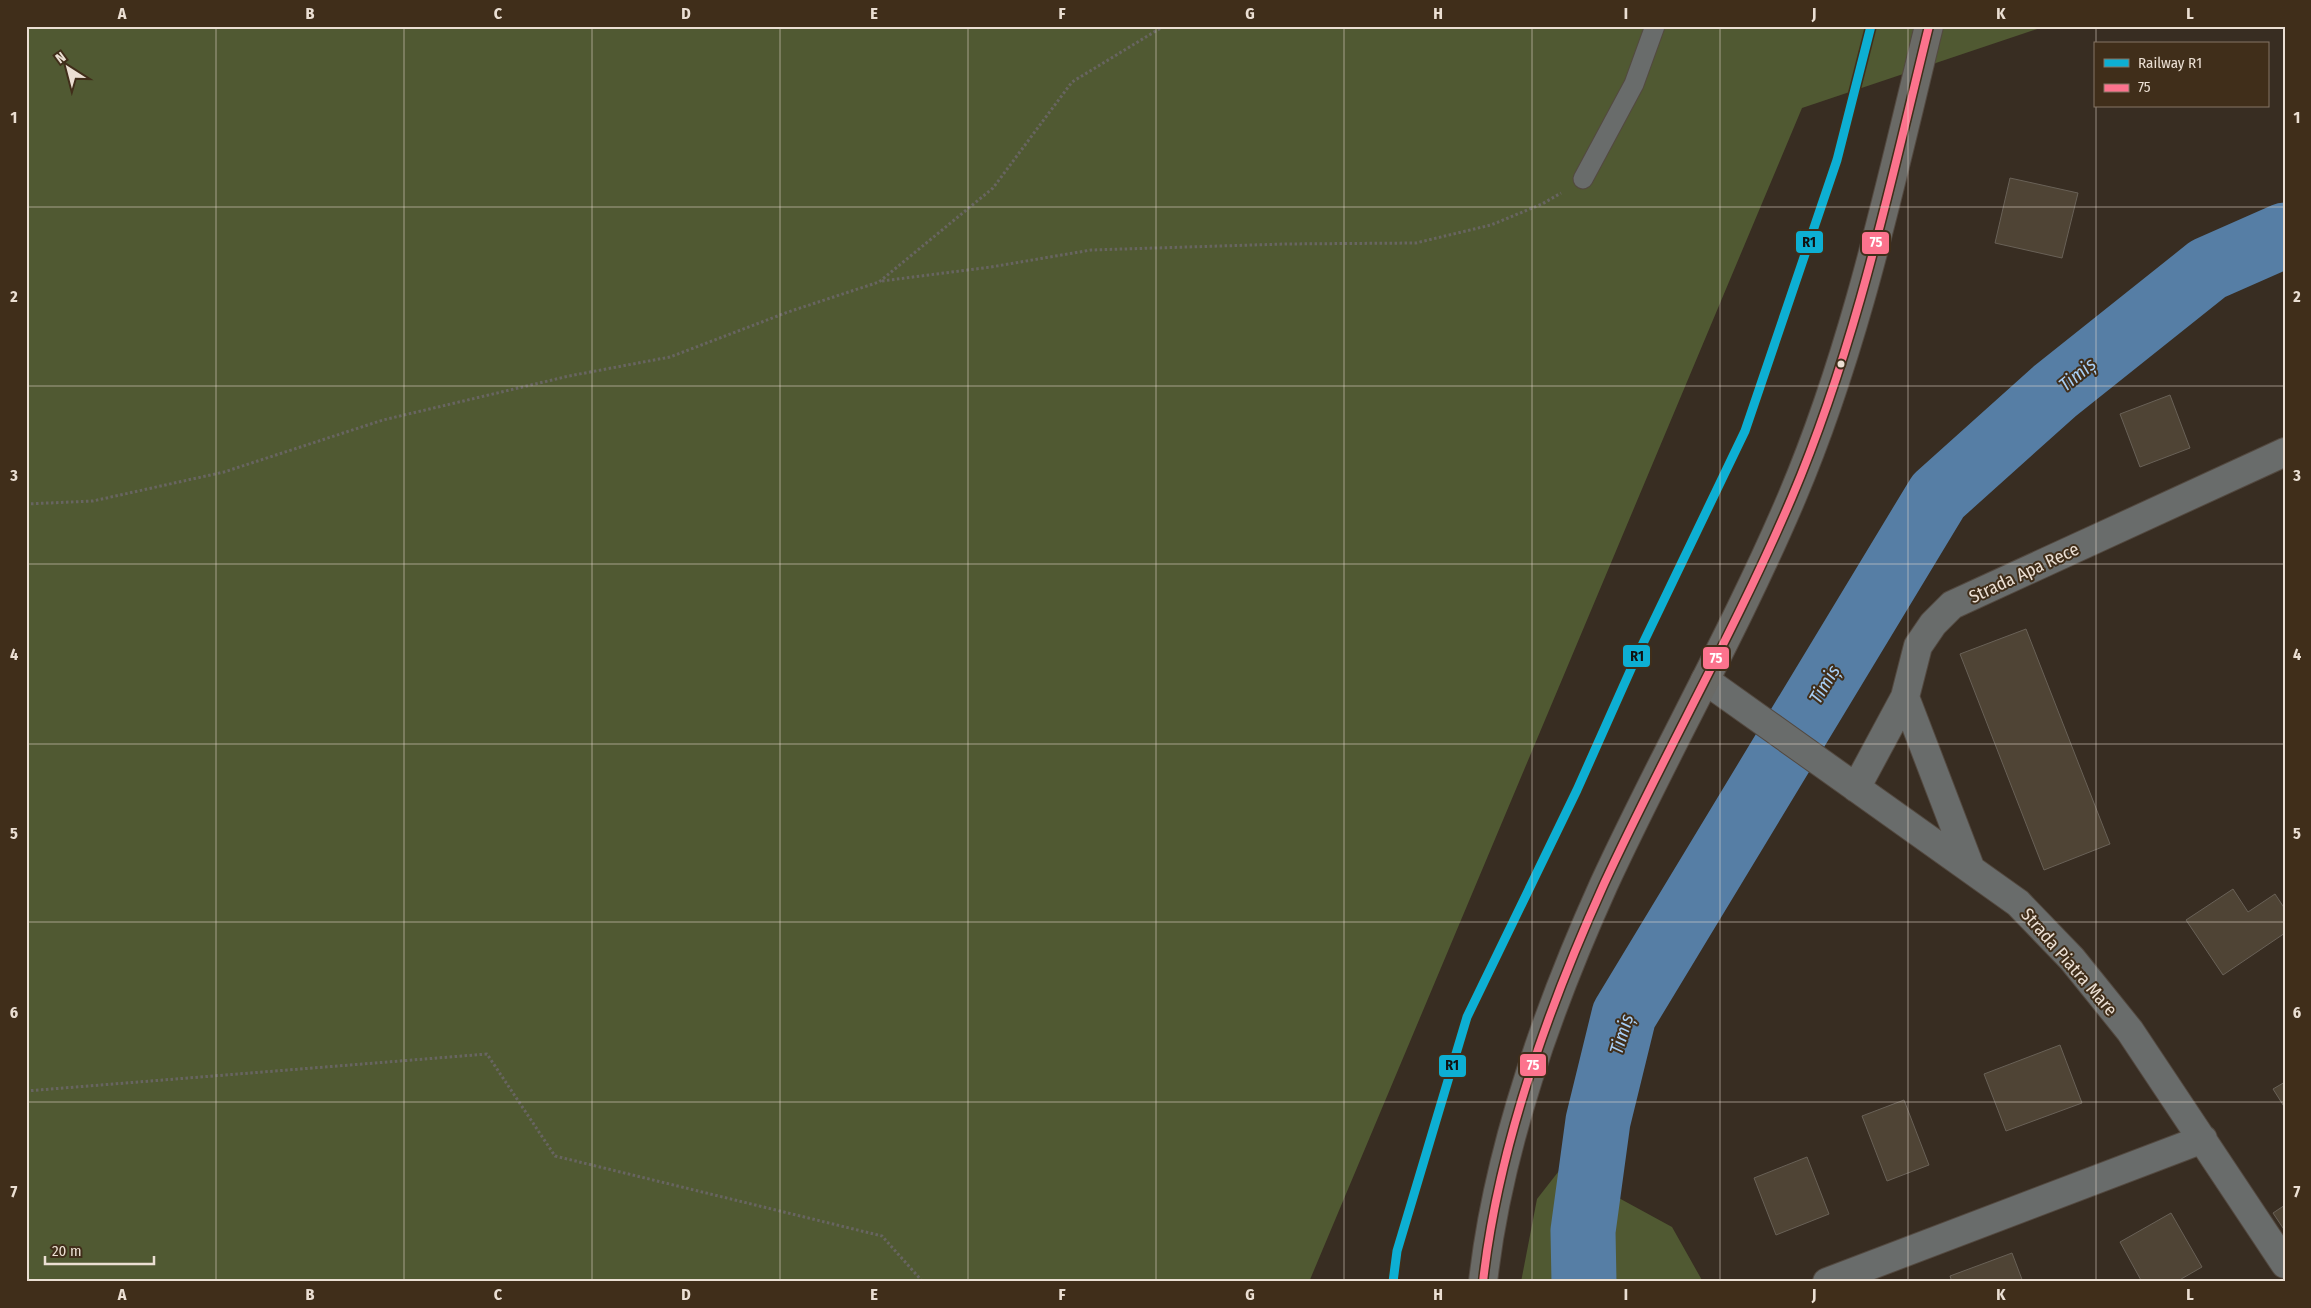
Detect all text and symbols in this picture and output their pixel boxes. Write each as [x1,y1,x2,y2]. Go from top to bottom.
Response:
text: A [117,4,127,23]
text: B [306,4,315,23]
text: C [494,4,503,23]
text: D [681,4,691,23]
text: E [870,4,878,23]
text: F [1058,4,1066,23]
text: G [1245,4,1255,23]
text: H [1433,4,1443,23]
text: I [1624,4,1628,23]
text: J [1811,4,1816,23]
text: K [1996,4,2006,23]
text: L [2186,4,2194,23]
north arrow [42,42,92,92]
legend [2094,42,2268,108]
text: N [52,49,69,67]
text: Railway R1 [2138,54,2202,72]
text: 75 [2138,78,2151,96]
text: 1 [11,108,17,127]
text: 1 [2294,108,2300,127]
line badge: R1 [1795,230,1824,254]
line badge: 75 [1861,231,1890,255]
text: R1 [1802,234,1816,251]
text: 75 [1870,234,1882,251]
text: 2 [9,287,18,306]
text: 2 [2292,287,2301,306]
water label: Timiș [2054,353,2100,396]
unlabelled marker [1836,359,1846,369]
text: 3 [9,466,18,485]
text: 3 [2292,466,2301,485]
street label: Strada Apa Rece [1966,538,2083,608]
line badge: R1 [1622,644,1651,668]
text: 4 [10,645,18,664]
text: 4 [2293,645,2301,664]
line badge: 75 [1702,646,1730,670]
text: R1 [1630,648,1644,665]
text: 75 [1710,650,1722,667]
water label: Timiș [1804,661,1845,708]
text: 5 [10,824,18,843]
text: 5 [2293,824,2301,843]
street label: Strada Piatra Mare [2016,904,2122,1021]
text: 6 [10,1003,18,1022]
text: 6 [2293,1003,2301,1022]
water label: Timiș [1604,1011,1638,1057]
line badge: 75 [1519,1053,1547,1077]
line badge: R1 [1438,1054,1467,1078]
text: R1 [1445,1057,1459,1074]
text: 75 [1527,1057,1539,1074]
text: 7 [11,1182,18,1201]
text: 7 [2294,1182,2301,1201]
scale bar [45,1233,154,1265]
text: 20 m [52,1242,82,1260]
text: A [117,1285,127,1304]
text: B [306,1285,315,1304]
text: C [494,1285,503,1304]
text: D [681,1285,691,1304]
text: E [870,1285,878,1304]
text: F [1058,1285,1066,1304]
text: G [1245,1285,1255,1304]
text: H [1433,1285,1443,1304]
text: I [1624,1285,1628,1304]
text: J [1811,1285,1816,1304]
text: K [1996,1285,2006,1304]
text: L [2186,1285,2194,1304]

